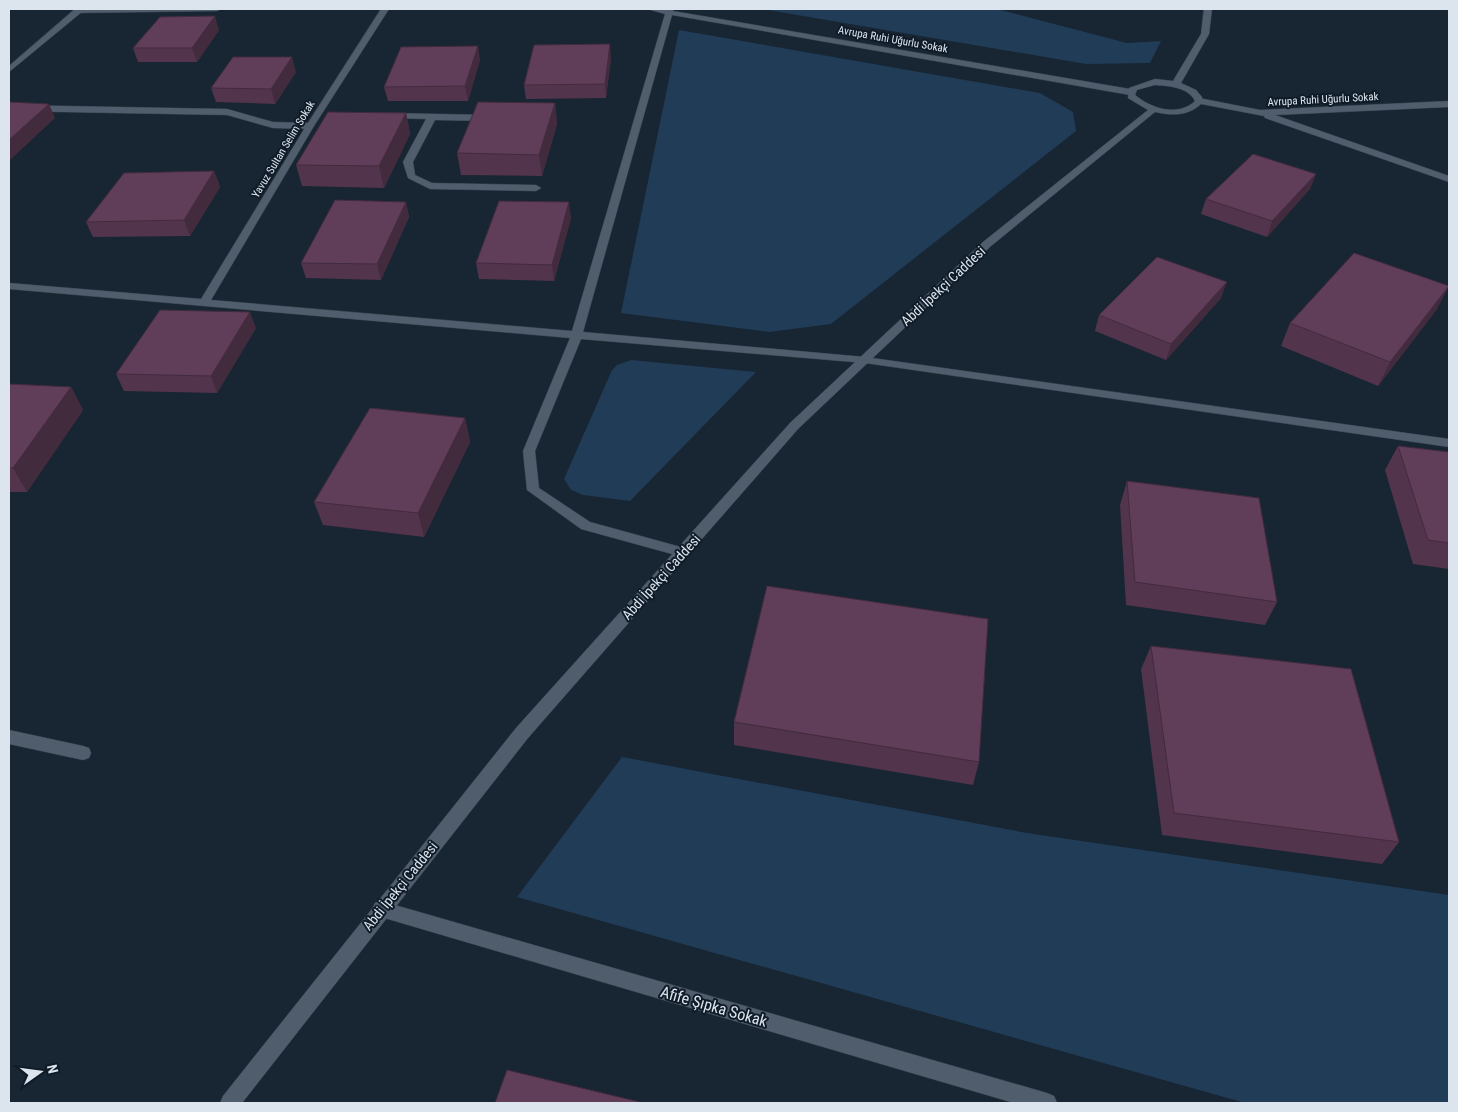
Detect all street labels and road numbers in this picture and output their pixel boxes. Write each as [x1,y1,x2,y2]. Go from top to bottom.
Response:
street label: Avrupa Ruhi Uğurlu Sokak [837,23,949,56]
street label: Avrupa Ruhi Uğurlu Sokak [1267,90,1379,109]
street label: Yavuz Sultan Selim Sokak [249,98,318,200]
street label: Abdi İpekçi Caddesi [898,243,988,329]
street label: Abdi İpekçi Caddesi [619,531,703,623]
street label: Abdi İpekçi Caddesi [359,839,441,933]
street label: Afife Şıpka Sokak [658,982,770,1031]

